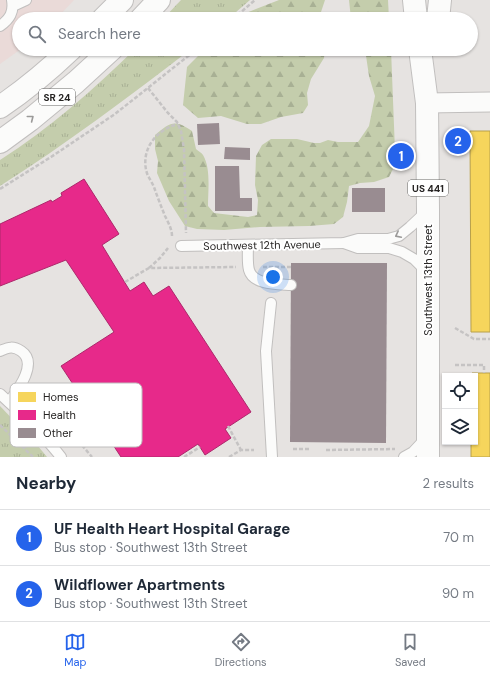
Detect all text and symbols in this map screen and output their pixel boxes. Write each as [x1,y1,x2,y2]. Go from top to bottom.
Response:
search box [12,12,478,56]
icon: search [26,23,48,45]
text: Search here [58,24,141,44]
road number: SR 24 [39,89,75,105]
one-way arrow [27,116,34,123]
pin: 2 [445,126,471,156]
pin: 1 [388,141,414,171]
road number: US 441 [408,180,448,196]
street label: Southwest 13th Street [421,224,435,336]
one-way arrow [395,230,403,237]
street label: Southwest 12th Avenue [203,237,321,253]
your location [263,267,283,287]
map controls [442,373,478,445]
button: locate [442,373,478,409]
legend [10,383,142,447]
text: Homes [43,390,79,404]
text: Health [43,408,76,422]
button: layers [442,409,478,445]
text: Other [43,426,72,440]
text: Nearby [16,472,76,494]
text: 2 results [423,475,474,492]
text: UF Health Heart Hospital Garage [54,519,290,539]
text: 1 [27,529,31,546]
text: 70 m [443,529,474,546]
text: Bus stop · Southwest 13th Street [54,539,248,556]
text: Wildflower Apartments [54,575,225,595]
text: 2 [25,585,33,602]
text: 90 m [442,585,474,602]
text: Bus stop · Southwest 13th Street [54,595,248,612]
tab: Map [64,631,86,669]
tab: Directions [215,631,267,669]
tab: Saved [395,631,426,669]

